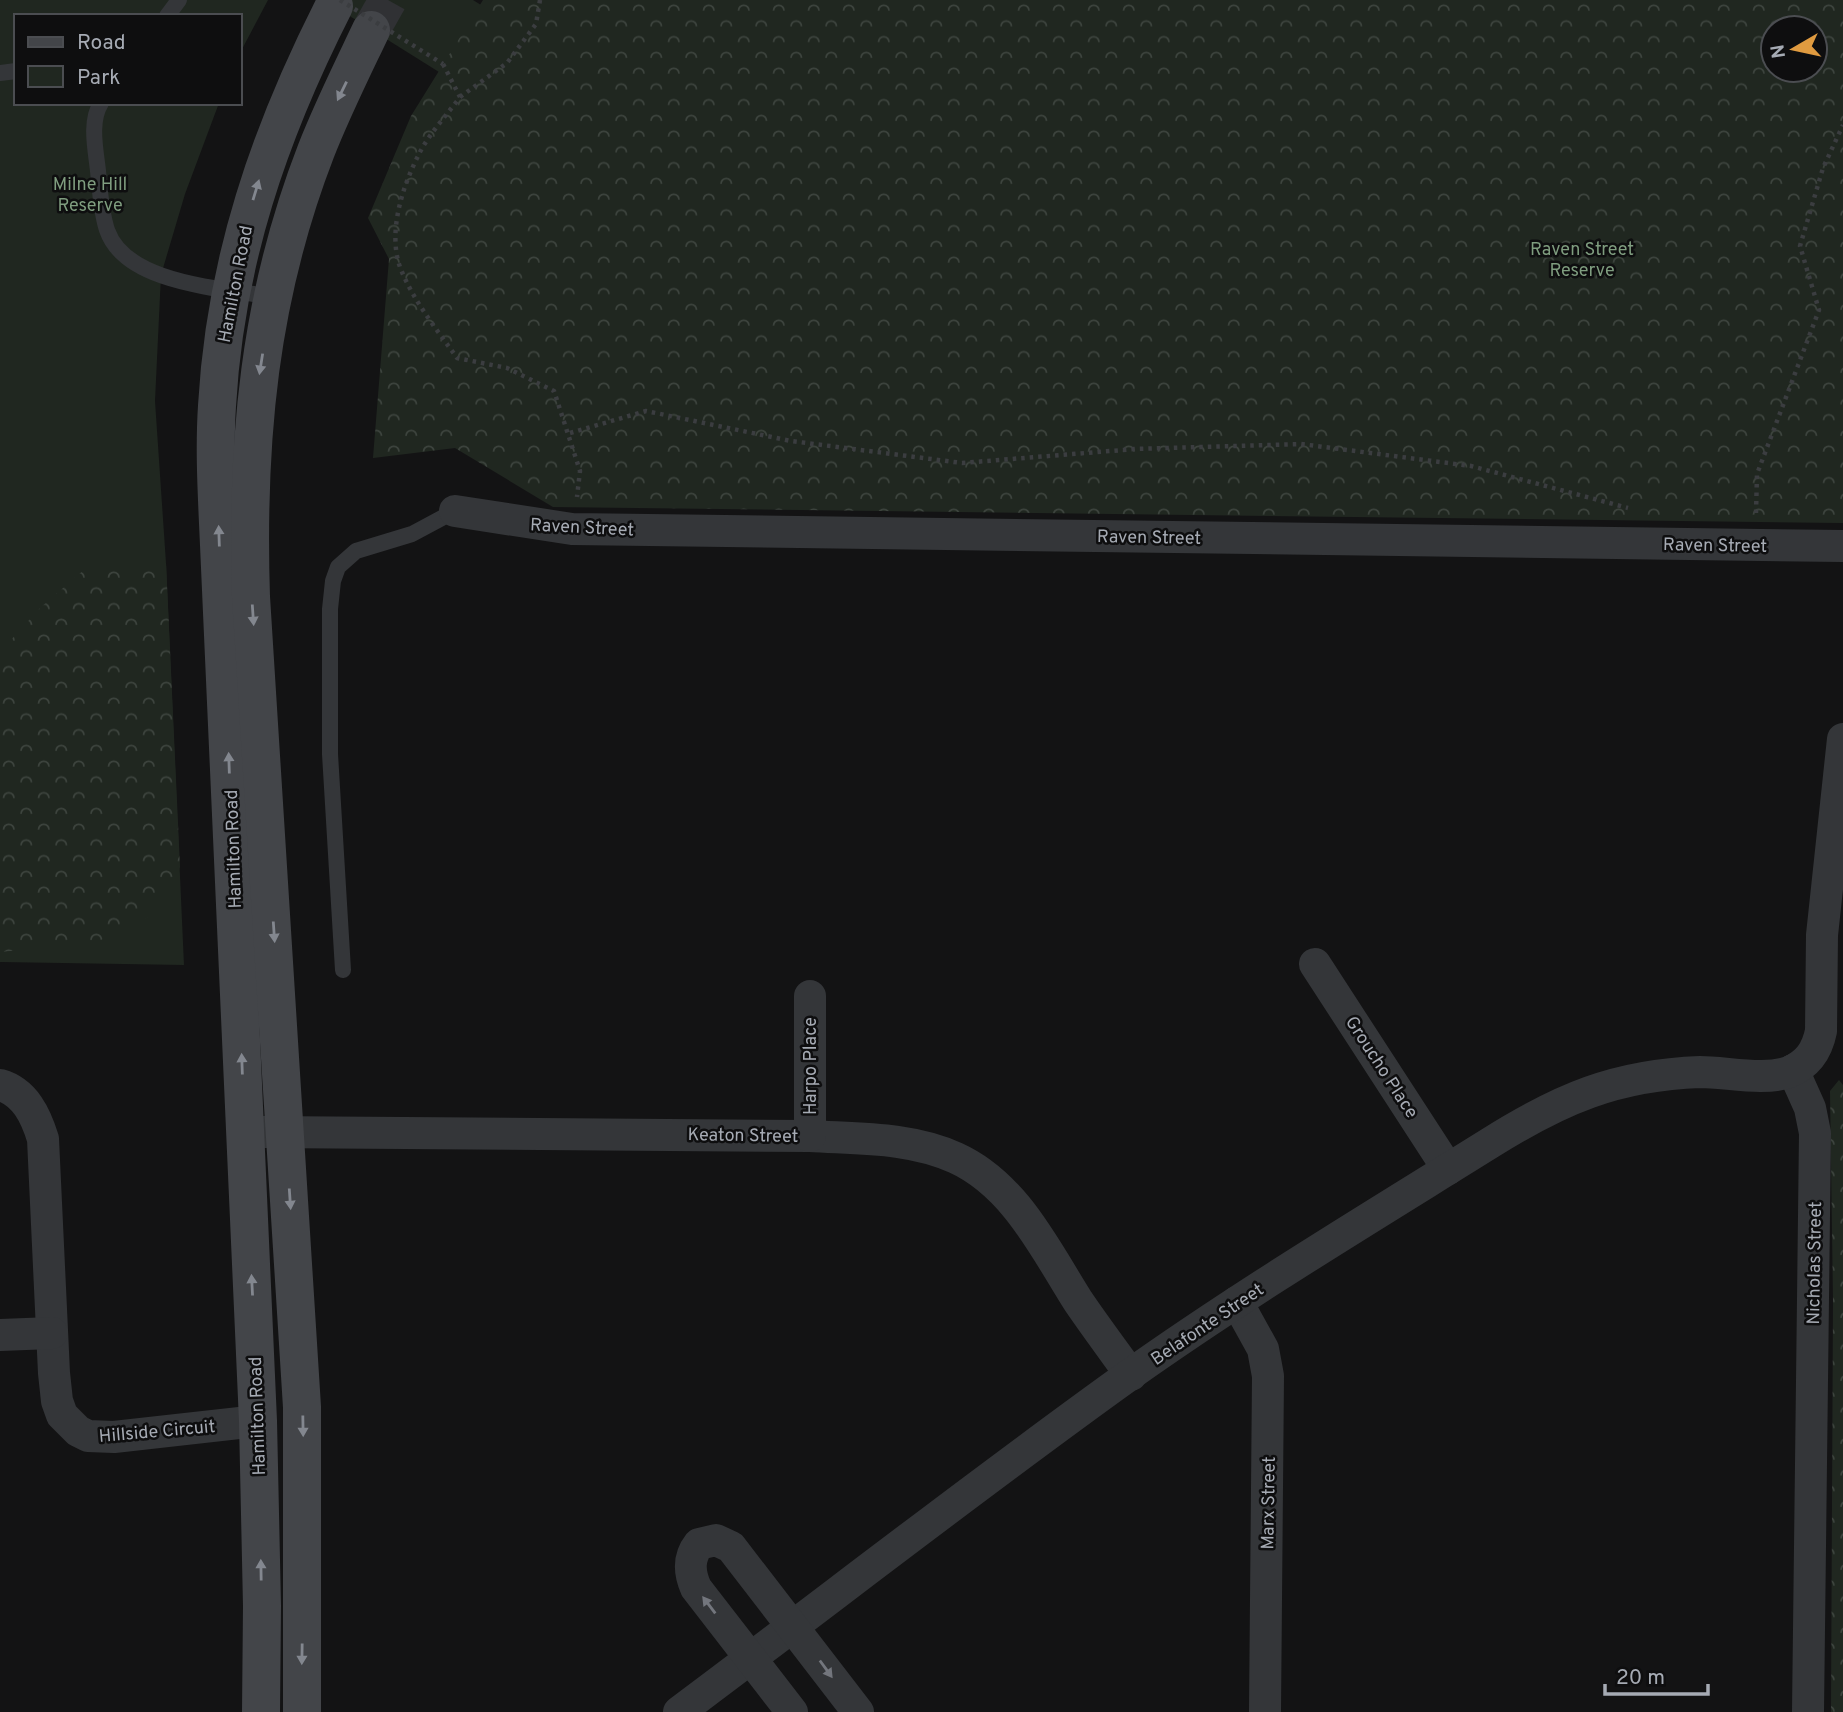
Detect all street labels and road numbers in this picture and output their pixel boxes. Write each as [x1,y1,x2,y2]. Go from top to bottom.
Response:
street label: Hamilton Road [214,224,259,345]
street label: Raven Street [529,514,635,543]
street label: Raven Street [1097,526,1201,551]
street label: Raven Street [1663,534,1767,559]
street label: Hamilton Road [221,789,248,909]
street label: Groucho Place [1339,1012,1422,1123]
street label: Harpo Place [800,1017,823,1115]
street label: Keaton Street [687,1124,799,1149]
street label: Nicholas Street [1803,1201,1828,1325]
street label: Belafonte Street [1147,1279,1269,1371]
street label: Hamilton Road [245,1356,272,1476]
street label: Hillside Circuit [98,1416,216,1449]
street label: Marx Street [1257,1456,1282,1550]

